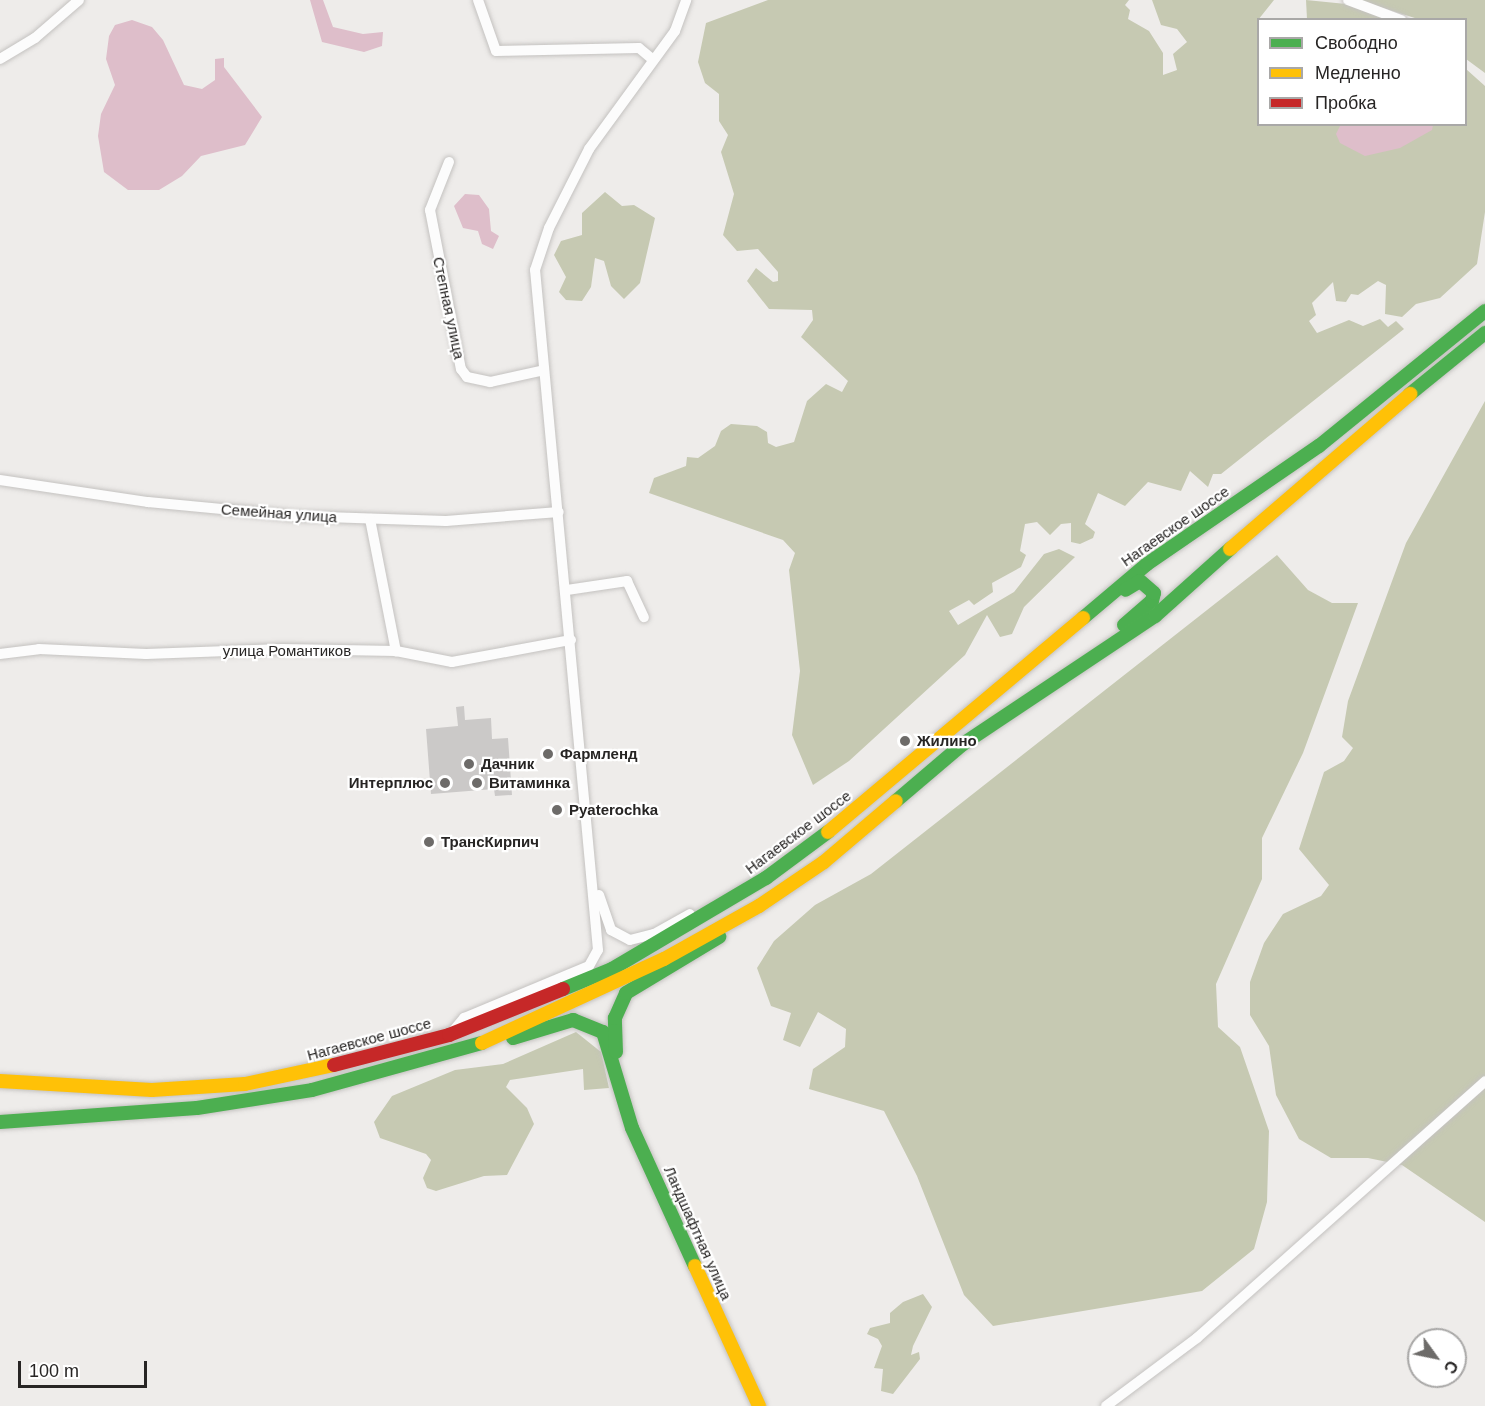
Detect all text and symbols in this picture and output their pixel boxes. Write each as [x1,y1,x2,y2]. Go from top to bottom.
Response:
legend [1257,18,1467,126]
text: Свободно [1315,33,1398,53]
text: Медленно [1315,63,1401,83]
text: Пробка [1315,93,1377,113]
street label: Степная улица [429,255,469,361]
street label: Нагаевское шоссе [1118,482,1232,570]
street label: Семейная улица [220,500,338,526]
street label: улица Романтиков [223,642,351,660]
place label: Жилино [917,732,977,750]
marker: Жилино [898,734,912,748]
place label: Фармленд [560,745,637,763]
marker: Фармленд [541,747,555,761]
place label: Дачник [481,755,534,773]
marker: Дачник [462,757,476,771]
place label: Интерплюс [349,774,433,792]
place label: Витаминка [489,774,570,792]
marker: Интерплюс [438,776,452,790]
marker: Витаминка [470,776,484,790]
street label: Нагаевское шоссе [742,786,854,878]
place label: Pyaterochka [569,801,658,819]
marker: Pyaterochka [550,803,564,817]
place label: ТрансКирпич [441,833,539,851]
marker: ТрансКирпич [422,835,436,849]
street label: Нагаевское шоссе [305,1014,433,1064]
street label: Ландшафтная улица [660,1163,736,1303]
north arrow [1407,1328,1467,1388]
scale bar [21,1349,150,1387]
text: С [1441,1358,1461,1376]
text: 100 m [29,1361,79,1381]

